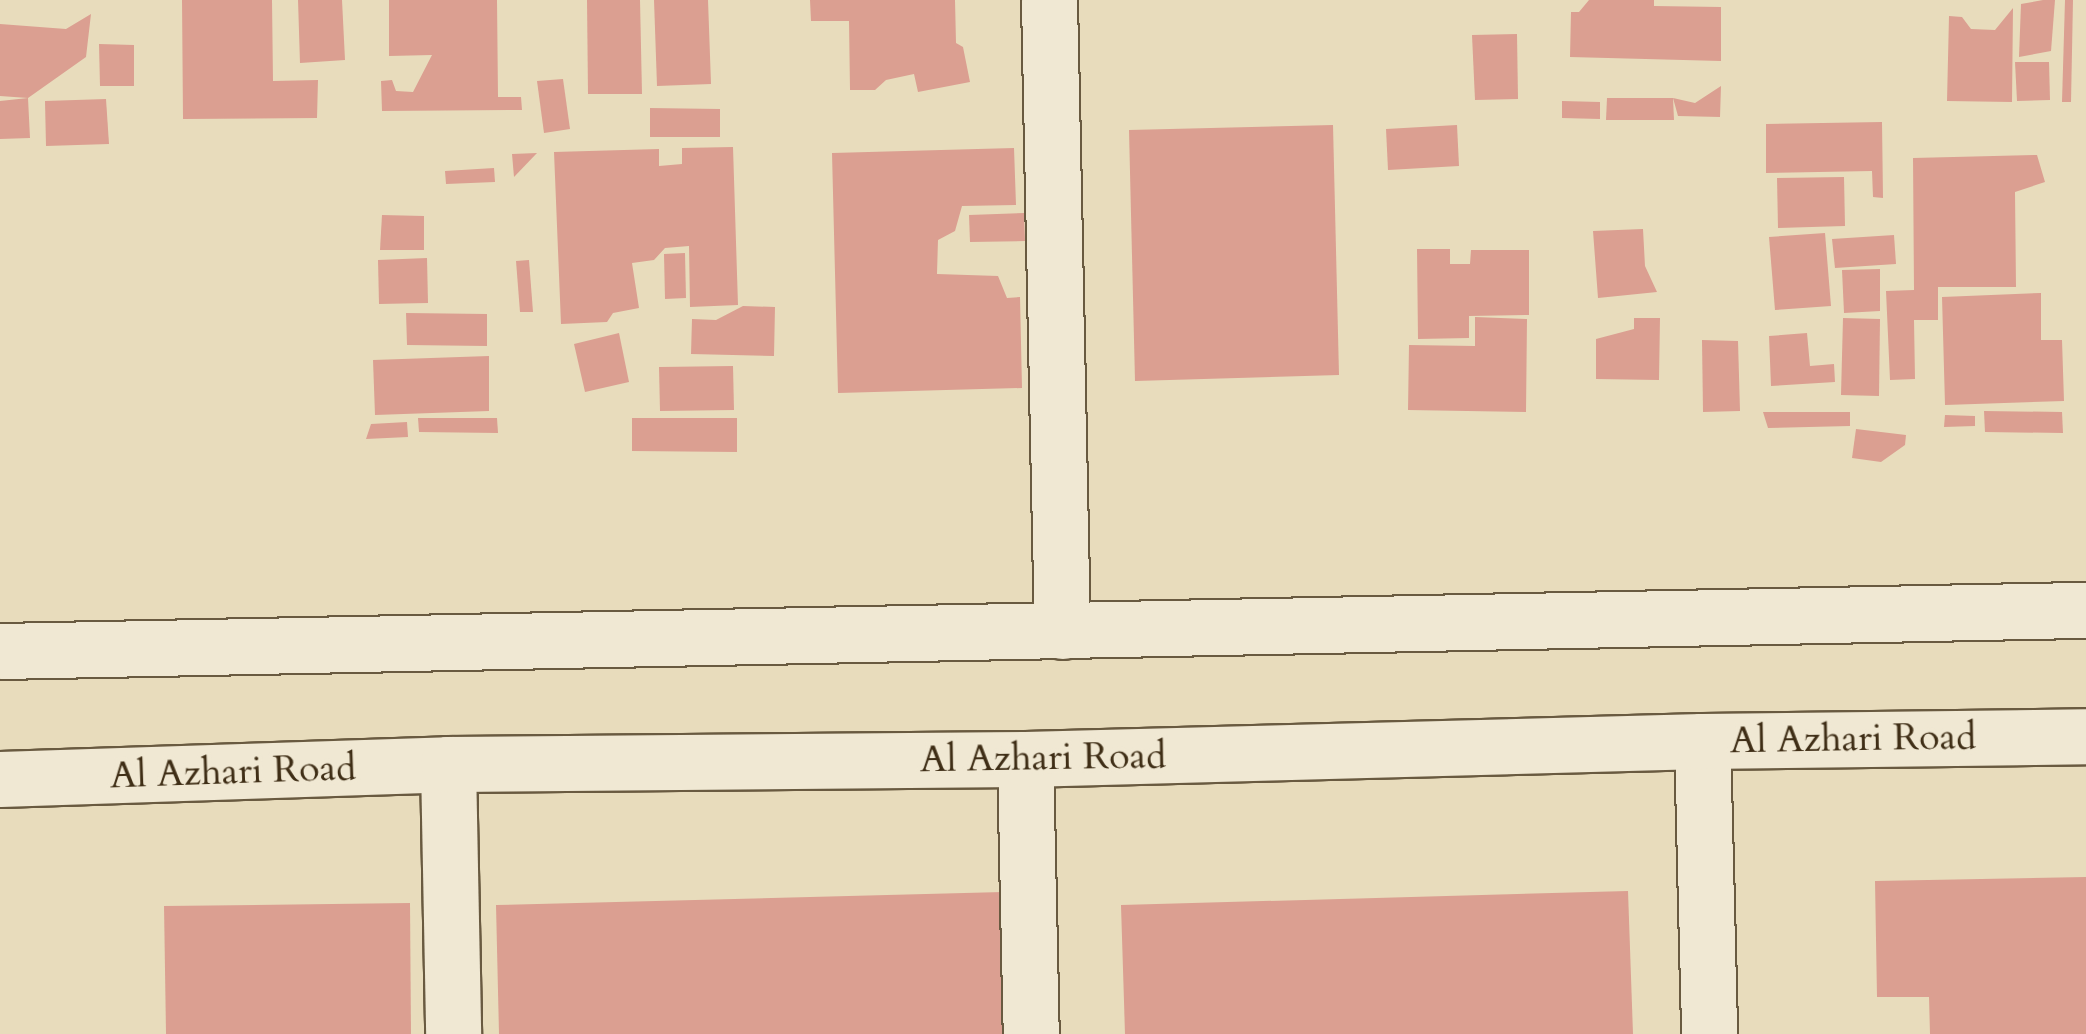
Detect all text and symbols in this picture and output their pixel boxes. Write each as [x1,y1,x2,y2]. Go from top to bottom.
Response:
street label: Al Azhari Road [1729,714,1977,764]
street label: Al Azhari Road [919,733,1167,783]
street label: Al Azhari Road [109,745,357,799]

